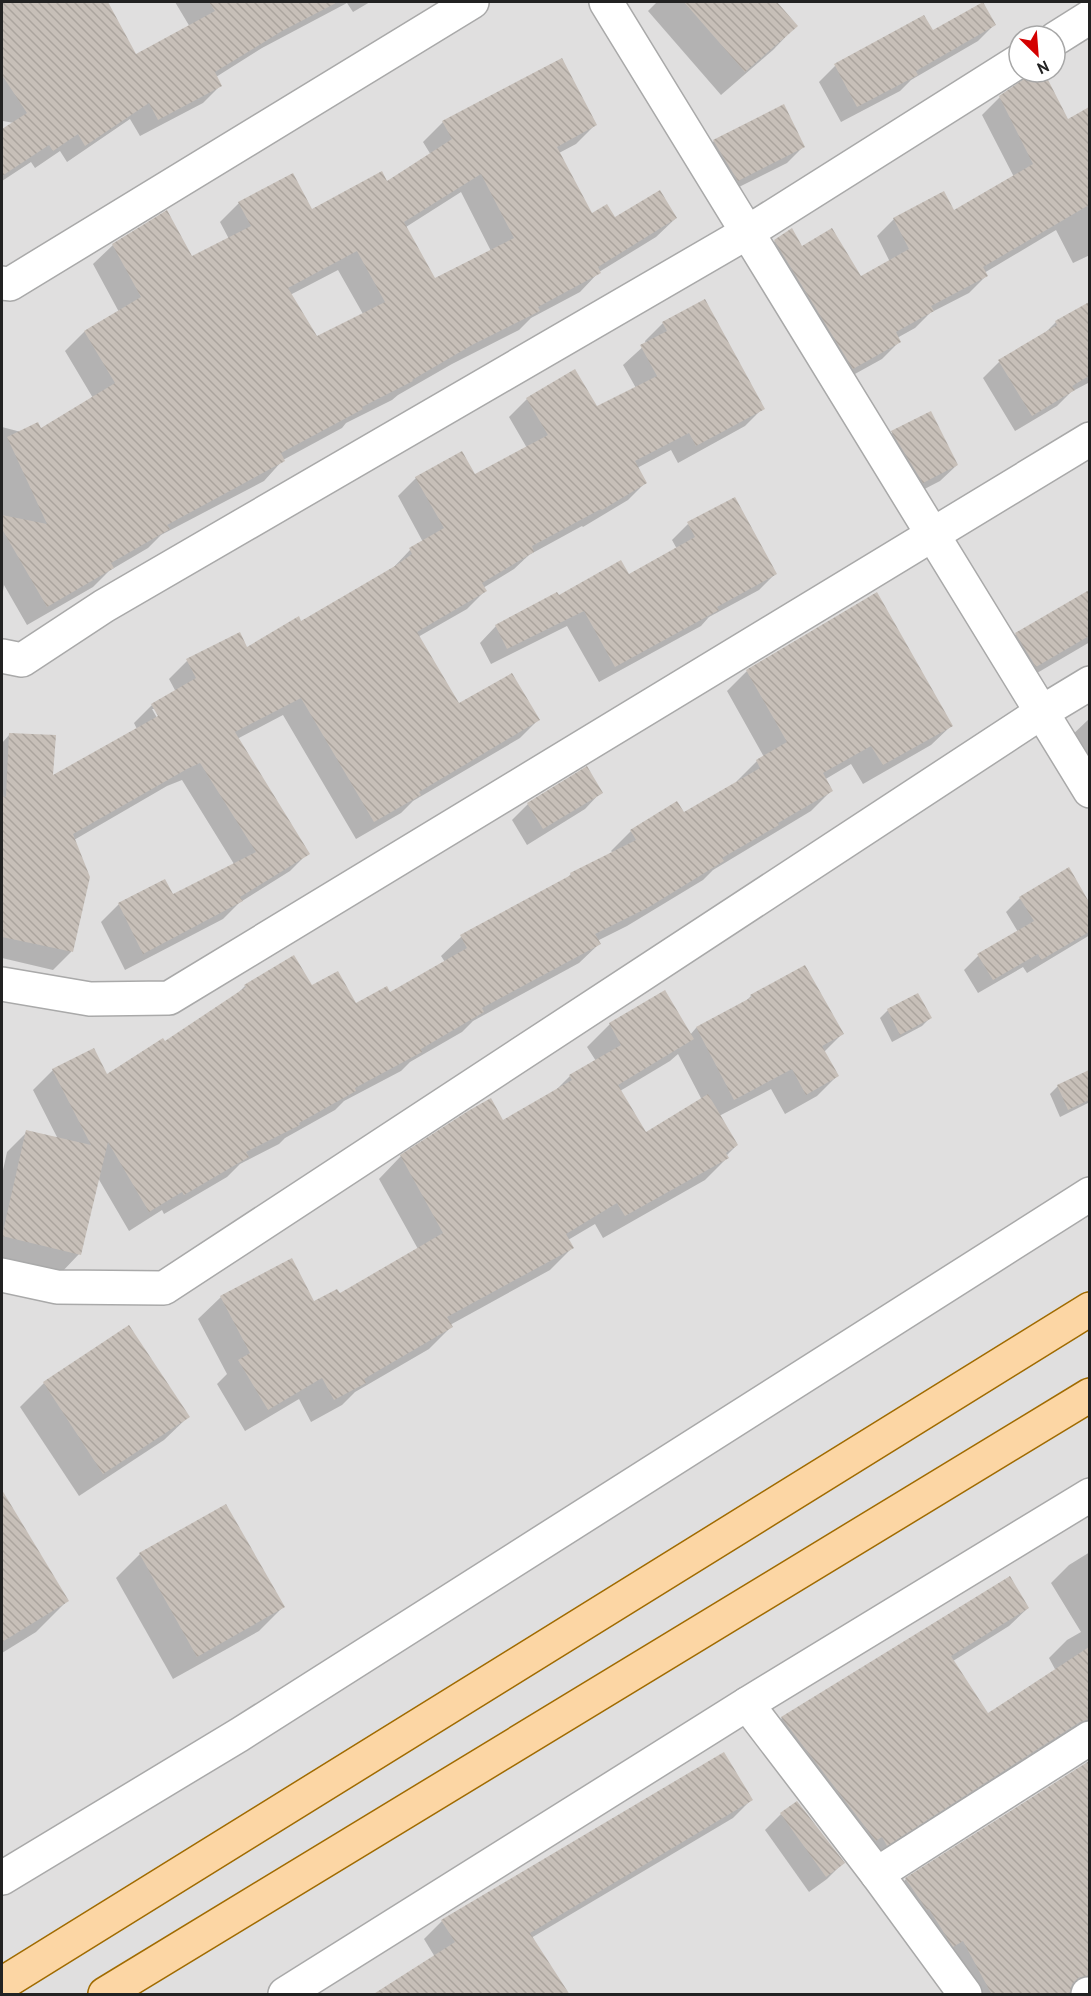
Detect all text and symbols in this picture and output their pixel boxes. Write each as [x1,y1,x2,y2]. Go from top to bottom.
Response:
north arrow [1007,24,1067,84]
text: N [1034,56,1052,79]

